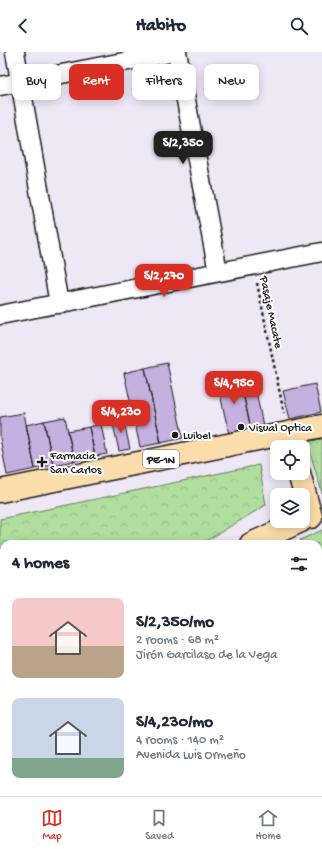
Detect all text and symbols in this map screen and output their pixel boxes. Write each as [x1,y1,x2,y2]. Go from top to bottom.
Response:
icon: back [12,15,34,37]
icon: search [288,15,310,37]
text: Habito [136,16,186,37]
chip: Buy [12,64,61,100]
chip: Rent [69,64,124,100]
chip: Filters [132,64,196,100]
chip: New [204,64,259,100]
pin: S/2,350 [146,131,220,165]
text: S/2,350 [163,136,203,151]
pin: S/2,270 [127,264,201,298]
text: S/2,270 [144,269,184,284]
street label: Pasaje Macate [255,274,285,351]
pin: S/4,950 [197,371,271,405]
text: S/4,950 [214,376,254,391]
pin: S/4,230 [84,400,158,434]
text: S/4,230 [101,405,141,420]
marker: Visual Optica [236,422,246,432]
place label: Visual Optica [248,422,312,436]
marker: Luibel [170,430,180,440]
place label: Luibel [183,430,211,444]
map controls [270,440,310,528]
button: locate [270,440,310,480]
place label: Farmacia San Carlos [49,450,102,478]
road number: PE-1N [143,450,179,468]
marker: Farmacia San Carlos [37,457,47,467]
button: layers [270,488,310,528]
icon: filters [288,553,310,575]
text: 4 homes [12,554,69,574]
text: S/2,350/mo [136,613,214,633]
icon: home [44,614,92,662]
text: 2 rooms · 68 m² [136,633,219,648]
text: Jirón Garcilaso de la Vega [136,648,277,663]
text: S/4,230/mo [136,713,213,733]
icon: home [44,714,92,762]
text: 4 rooms · 140 m² [136,733,224,748]
text: Avenida Luis Ormeño [136,748,246,763]
tab: Map [41,807,63,843]
tab: Saved [145,807,173,843]
tab: Home [255,807,281,843]

